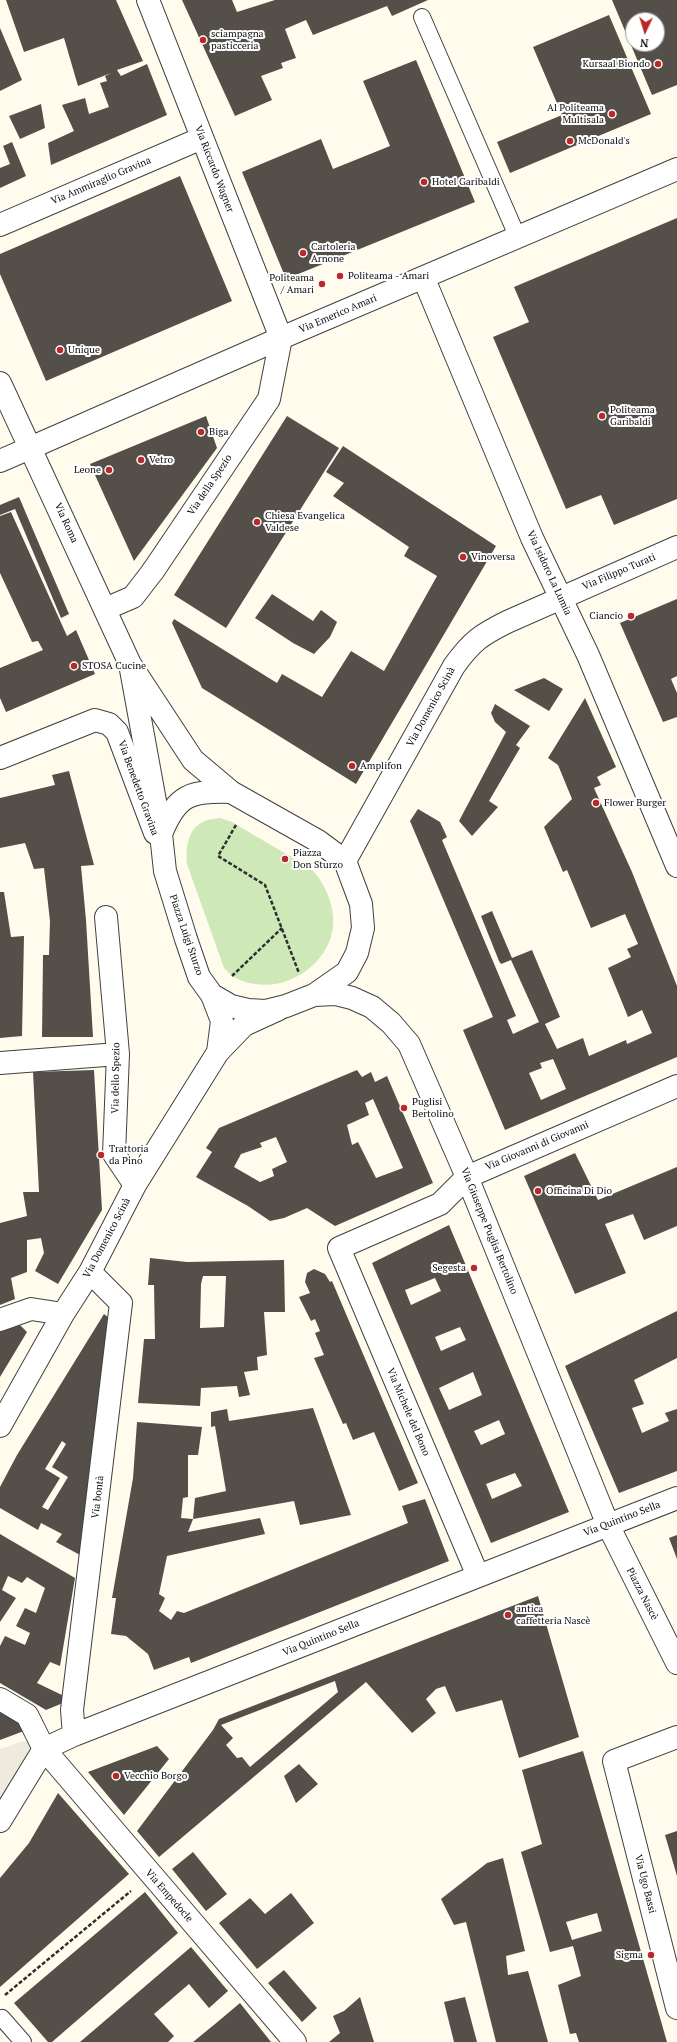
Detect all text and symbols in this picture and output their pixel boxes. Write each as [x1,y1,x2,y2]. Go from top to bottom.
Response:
north arrow [625,12,665,52]
place label: sciampagna pasticceria [211,28,264,52]
marker: sciampagna pasticceria [198,35,208,45]
text: N [640,36,649,50]
place label: Kursaal Biondo [582,58,650,70]
marker: Kursaal Biondo [653,59,663,69]
place label: Al Politeama Multisala [547,102,604,126]
marker: Al Politeama Multisala [607,109,617,119]
street label: Via Riccardo Wagner [192,124,236,214]
place label: McDonald's [578,135,630,147]
marker: McDonald's [565,136,575,146]
street label: Via Ammiraglio Gravina [49,154,153,208]
place label: Hotel Garibaldi [432,176,500,188]
marker: Hotel Garibaldi [419,177,429,187]
place label: Cartoleria Arnone [311,241,356,264]
marker: Cartoleria Arnone [298,248,308,258]
place label: Politeama - Amari [348,270,429,282]
marker: Politeama - Amari [335,271,345,281]
place label: Politeama / Amari [269,272,314,296]
marker: Politeama / Amari [317,279,327,289]
street label: Via Emerico Amari [297,292,379,336]
place label: Unique [68,344,100,356]
marker: Unique [55,345,65,355]
place label: Politeama Garibaldi [610,404,655,428]
marker: Politeama Garibaldi [597,411,607,421]
place label: Biga [209,426,228,438]
marker: Biga [196,427,206,437]
street label: Via della Spezio [185,452,235,518]
place label: Vetro [149,454,173,466]
marker: Vetro [136,455,146,465]
place label: Leone [74,464,101,476]
marker: Leone [104,465,114,475]
street label: Via Roma [52,501,80,545]
place label: Chiesa Evangelica Valdese [265,510,345,534]
marker: Chiesa Evangelica Valdese [252,517,262,527]
street label: Via Isidoro La Lumia [524,529,574,617]
place label: Vinoversa [471,551,515,563]
street label: Via Filippo Turati [581,551,657,593]
marker: Vinoversa [458,552,468,562]
place label: Ciancio [589,610,623,622]
marker: Ciancio [626,611,636,621]
place label: STOSA Cucine [82,660,146,672]
marker: STOSA Cucine [69,661,79,671]
street label: Via Domenico Scinà [404,665,458,749]
street label: Via Benedetto Gravina [115,739,161,837]
place label: Amplifon [360,760,402,772]
marker: Amplifon [347,761,357,771]
place label: Flower Burger [604,797,666,809]
marker: Flower Burger [591,798,601,808]
place label: Piazza Don Sturzo [293,847,343,870]
marker: Piazza Don Sturzo [280,854,290,864]
street label: Piazza Luigi Sturzo [167,893,205,977]
street label: Via dello Spezio [109,1042,123,1114]
place label: Puglisi Bertolino [412,1096,454,1120]
marker: Puglisi Bertolino [399,1103,409,1113]
street label: Via Giovanni di Giovanni [483,1119,591,1173]
place label: Trattoria da Pino [109,1143,149,1166]
marker: Trattoria da Pino [96,1150,106,1160]
street label: Via Giuseppe Puglisi Bertolino [458,1166,520,1296]
place label: Officina Di Dio [546,1185,612,1197]
marker: Officina Di Dio [533,1186,543,1196]
street label: Via Domenico Scinà [81,1196,133,1280]
place label: Segesta [432,1262,466,1274]
marker: Segesta [469,1263,479,1273]
street label: Via Michele del Bono [384,1366,432,1458]
street label: Via bontà [89,1475,107,1519]
street label: Via Quintino Sella [582,1499,662,1539]
street label: Piazza Nascè [624,1566,660,1622]
place label: antica caffetteria Nascè [516,1603,590,1626]
marker: antica caffetteria Nascè [503,1610,513,1620]
street label: Via Quintino Sella [281,1617,361,1659]
place label: Vecchio Borgo [124,1770,187,1782]
marker: Vecchio Borgo [111,1771,121,1781]
street label: Via Ugo Bassi [632,1853,658,1915]
street label: Via Empedocle [143,1867,195,1925]
place label: Sigma [616,1949,643,1961]
marker: Sigma [646,1950,656,1960]

